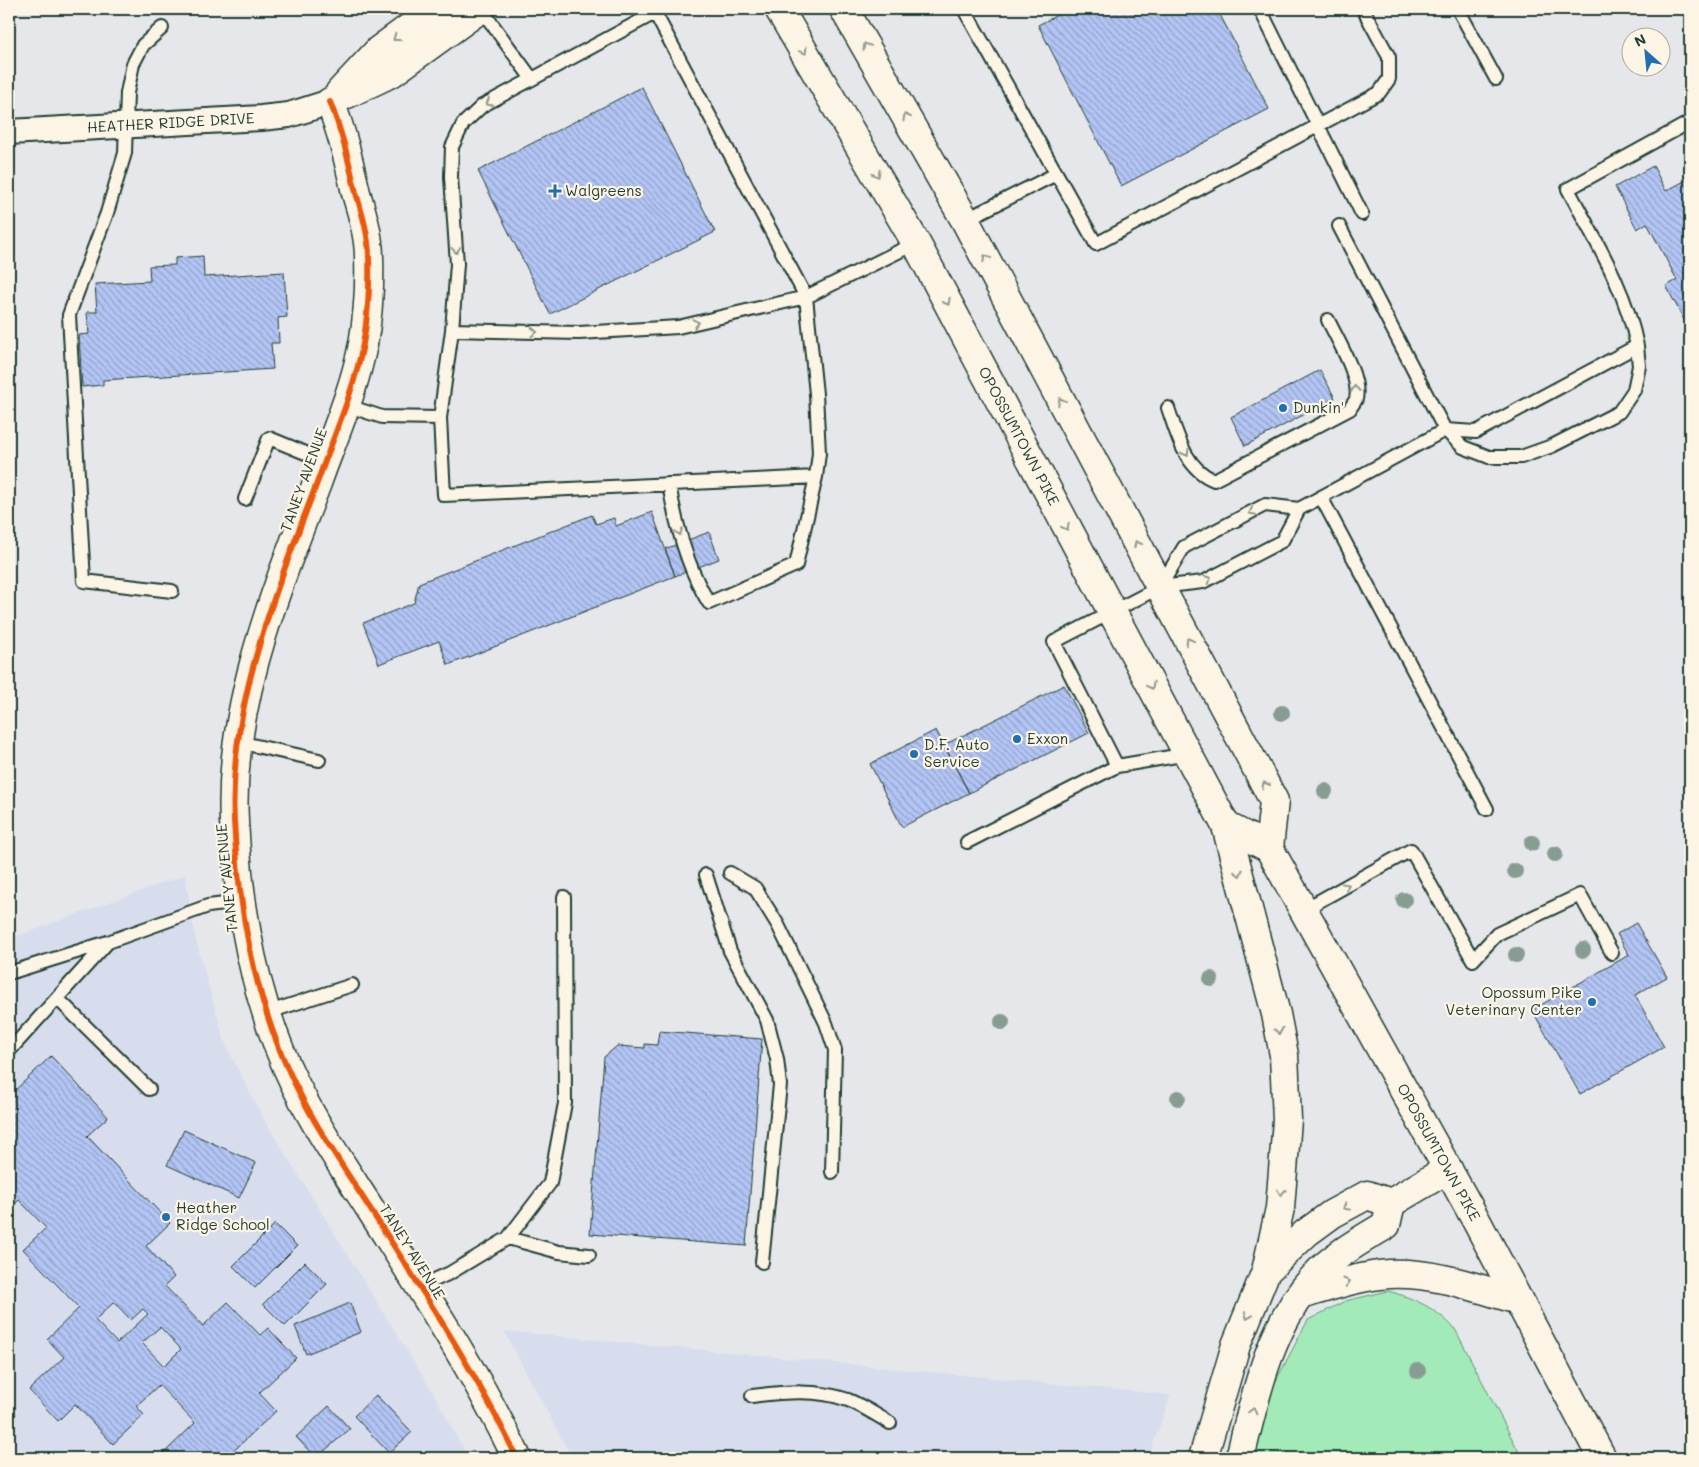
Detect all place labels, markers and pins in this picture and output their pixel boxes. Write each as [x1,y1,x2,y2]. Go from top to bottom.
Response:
place label: Walgreens [565,180,642,200]
marker: Walgreens [549,185,561,197]
place label: Dunkin' [1293,397,1344,417]
marker: Dunkin' [1277,402,1289,414]
place label: Exxon [1027,728,1068,748]
marker: Exxon [1011,733,1023,745]
place label: D.F. Auto Service [924,734,989,771]
marker: D.F. Auto Service [908,748,920,760]
place label: Opossum Pike Veterinary Center [1446,982,1582,1019]
marker: Opossum Pike Veterinary Center [1586,996,1598,1008]
place label: Heather Ridge School [176,1197,270,1234]
marker: Heather Ridge School [160,1211,172,1223]

